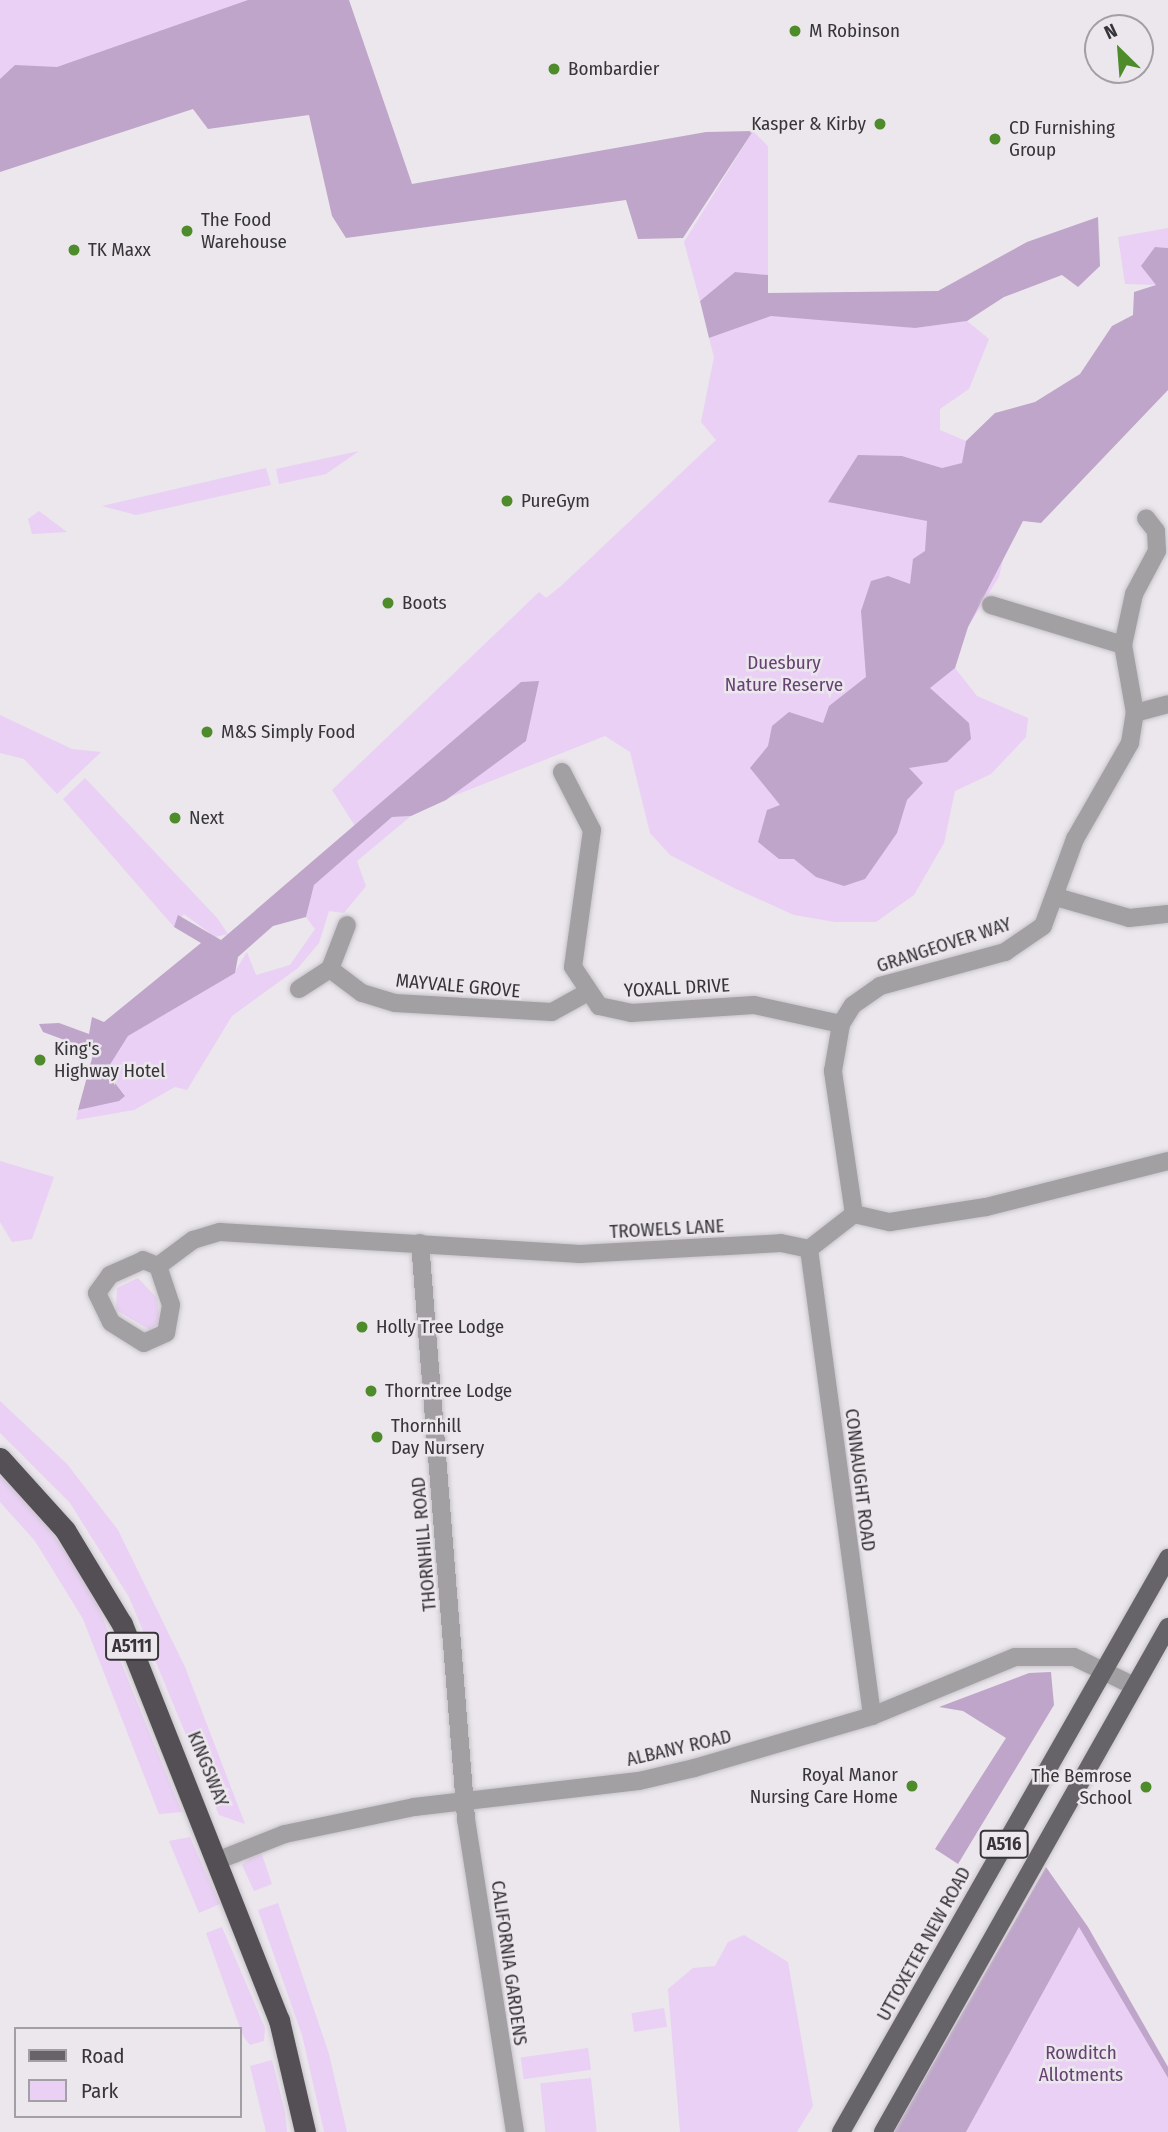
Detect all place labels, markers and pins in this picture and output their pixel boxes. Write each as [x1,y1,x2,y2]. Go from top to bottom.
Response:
place label: M Robinson [809,20,900,42]
marker: M Robinson [787,23,803,39]
place label: Bombardier [568,58,659,80]
marker: Bombardier [546,61,562,77]
place label: Kasper & Kirby [751,113,866,135]
marker: Kasper & Kirby [872,116,888,132]
place label: CD Furnishing Group [1009,117,1115,161]
marker: CD Furnishing Group [987,131,1003,147]
place label: The Food Warehouse [201,209,287,253]
marker: The Food Warehouse [179,223,195,239]
place label: TK Maxx [88,239,151,261]
marker: TK Maxx [66,242,82,258]
place label: PureGym [521,490,590,512]
marker: PureGym [499,493,515,509]
place label: Boots [402,592,447,614]
marker: Boots [380,595,396,611]
place label: M&S Simply Food [221,721,356,743]
marker: M&S Simply Food [199,724,215,740]
place label: Next [189,807,224,829]
marker: Next [167,810,183,826]
place label: King's Highway Hotel [54,1038,165,1082]
marker: King's Highway Hotel [32,1052,48,1068]
place label: Holly Tree Lodge [376,1316,504,1338]
marker: Holly Tree Lodge [354,1319,370,1335]
place label: Thorntree Lodge [385,1380,512,1402]
marker: Thorntree Lodge [363,1383,379,1399]
place label: Thornhill Day Nursery [391,1415,484,1459]
marker: Thornhill Day Nursery [369,1429,385,1445]
place label: Royal Manor Nursing Care Home [750,1764,898,1808]
place label: The Bemrose School [1031,1765,1132,1809]
marker: Royal Manor Nursing Care Home [904,1778,920,1794]
marker: The Bemrose School [1138,1779,1154,1795]

